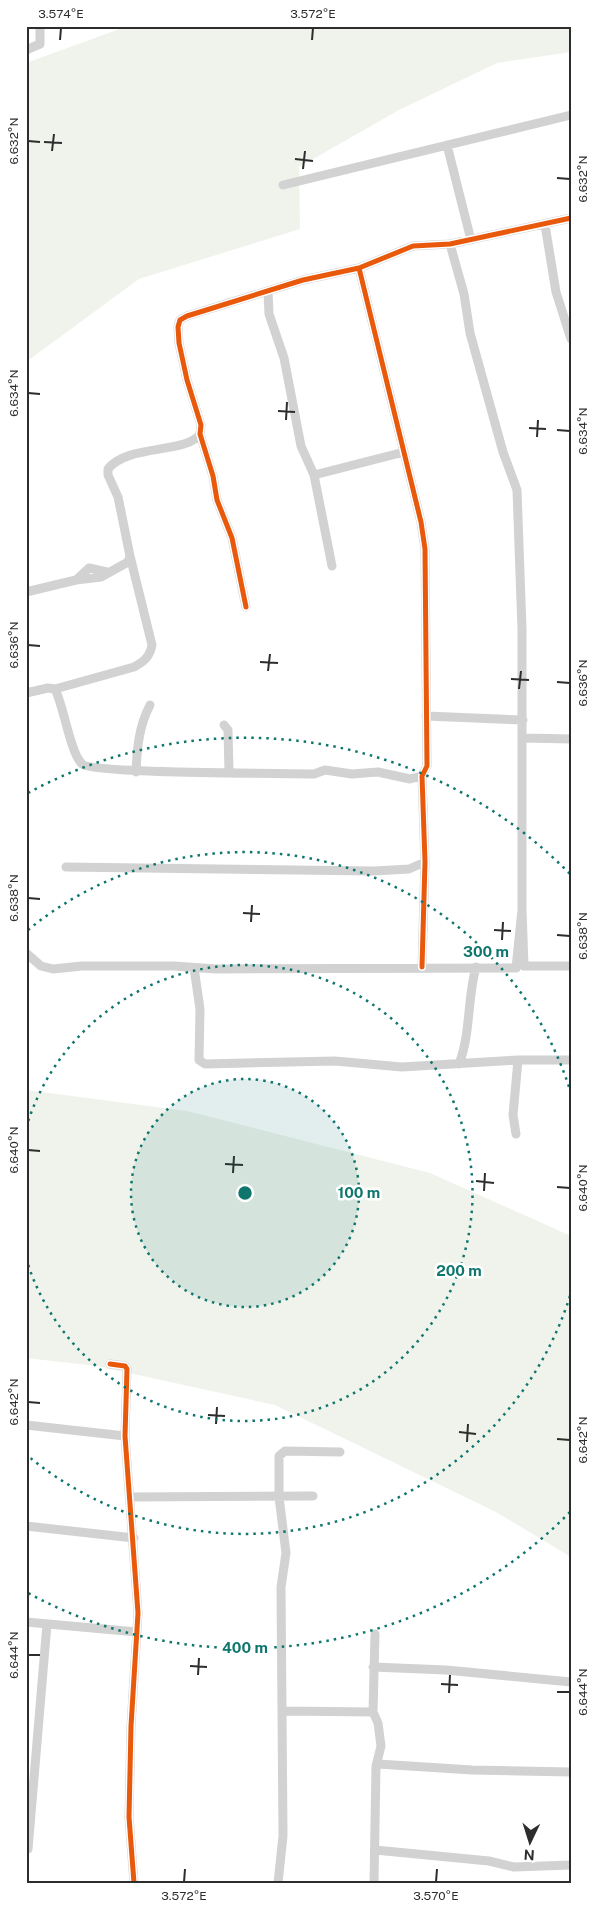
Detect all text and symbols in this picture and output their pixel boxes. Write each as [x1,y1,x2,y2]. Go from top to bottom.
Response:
text: 3.574°E [38,7,84,21]
text: 3.572°E [290,7,336,21]
text: 6.632°N [7,118,21,164]
text: 6.632°N [576,156,590,202]
text: 6.634°N [7,369,21,417]
text: 6.634°N [576,407,590,455]
text: 6.636°N [7,621,21,669]
text: 6.636°N [576,659,590,707]
text: 6.638°N [7,874,21,922]
text: 6.638°N [576,912,590,960]
text: 300 m [463,943,509,960]
text: 6.640°N [7,1126,21,1174]
text: 6.640°N [576,1164,590,1212]
centre of rings [236,1184,254,1202]
text: 100 m [338,1184,380,1201]
text: 200 m [436,1262,482,1279]
text: 6.642°N [7,1379,21,1425]
text: 6.642°N [576,1417,590,1463]
text: 6.644°N [7,1631,21,1679]
text: 400 m [222,1639,268,1656]
text: 6.644°N [576,1668,590,1716]
north arrow [504,1816,554,1866]
text: N [523,1847,535,1863]
text: 3.572°E [161,1889,207,1903]
text: 3.570°E [413,1889,459,1903]

